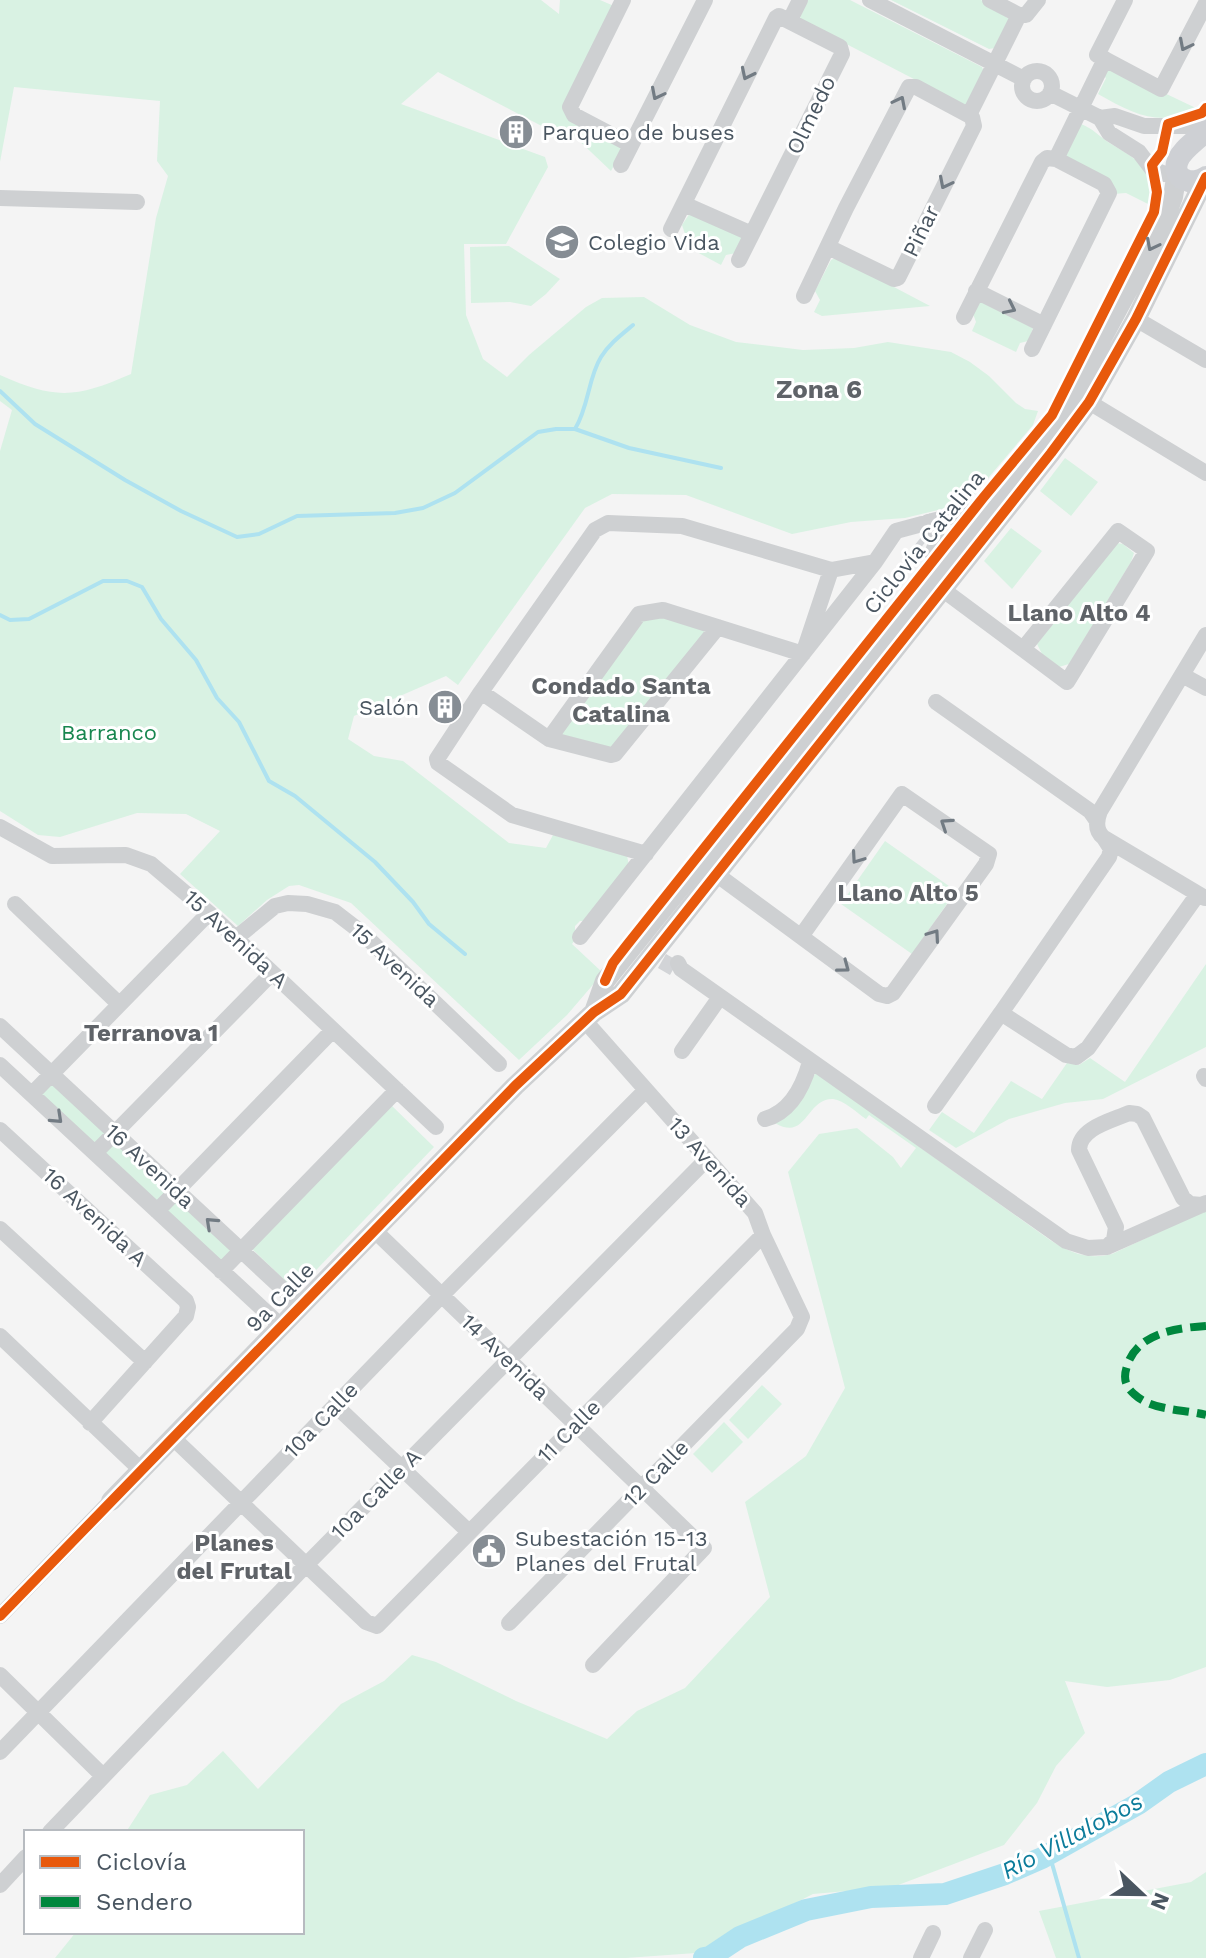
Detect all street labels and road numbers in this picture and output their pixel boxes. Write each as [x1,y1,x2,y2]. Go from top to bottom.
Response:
street label: Olmedo [781,72,841,158]
street label: Piñar [898,201,944,261]
street label: Ciclovía Catalina [858,465,990,619]
street label: 15 Avenida A [179,885,293,993]
street label: 15 Avenida [346,918,444,1012]
street label: 13 Avenida [663,1112,757,1212]
street label: 16 Avenida [100,1119,200,1213]
street label: 16 Avenida A [38,1163,152,1271]
street label: 9a Calle [241,1257,319,1337]
street label: 14 Avenida [456,1309,554,1405]
street label: 10a Calle [279,1377,363,1463]
street label: 11 Calle [532,1394,606,1468]
street label: 12 Calle [618,1435,694,1511]
street label: 10a Calle A [326,1444,426,1544]

